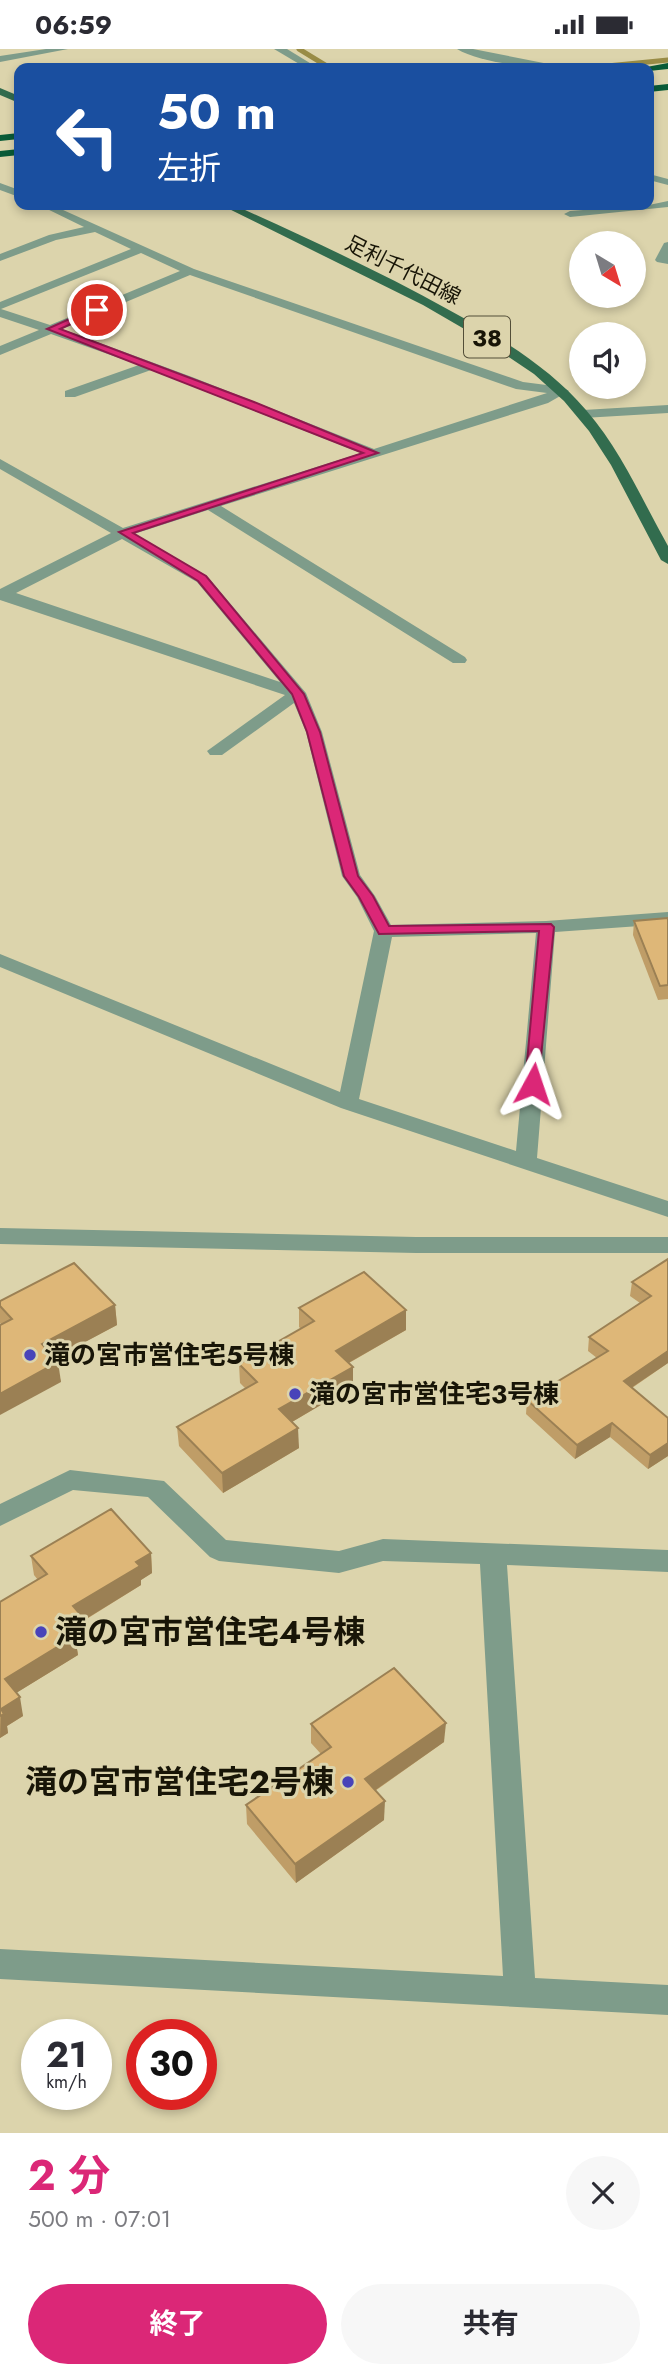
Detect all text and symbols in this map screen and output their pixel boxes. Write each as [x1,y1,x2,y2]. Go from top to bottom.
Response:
text: 06:59 [35,6,112,44]
text: 50 m [157,77,276,147]
icon: left [42,91,133,182]
text: 左折 [157,145,221,191]
street label: 足利千代田線 [340,228,466,312]
north arrow [569,231,646,308]
map controls [569,231,646,399]
pin [67,280,127,340]
icon: arrive [78,291,116,329]
road number: 38 [464,317,510,358]
button: sound [569,322,646,399]
position arrow [496,1047,570,1121]
place label: 滝の宮市営住宅5号棟 [44,1336,295,1374]
marker: 滝の宮市営住宅5号棟 [22,1347,38,1363]
place label: 滝の宮市営住宅3号棟 [309,1375,559,1413]
marker: 滝の宮市営住宅3号棟 [287,1386,303,1402]
place label: 滝の宮市営住宅4号棟 [55,1609,365,1655]
marker: 滝の宮市営住宅4号棟 [33,1624,49,1640]
place label: 滝の宮市営住宅2号棟 [25,1759,334,1805]
marker: 滝の宮市営住宅2号棟 [340,1774,356,1790]
speed limit sign: 30 [126,2019,217,2110]
text: 21 [46,2030,87,2080]
text: km/h [46,2069,87,2095]
text: 2 分 [28,2145,110,2206]
button: close [566,2156,640,2230]
text: 500 m · 07:01 [28,2202,171,2236]
button: 終了 [28,2284,327,2364]
button: 共有 [341,2284,640,2364]

